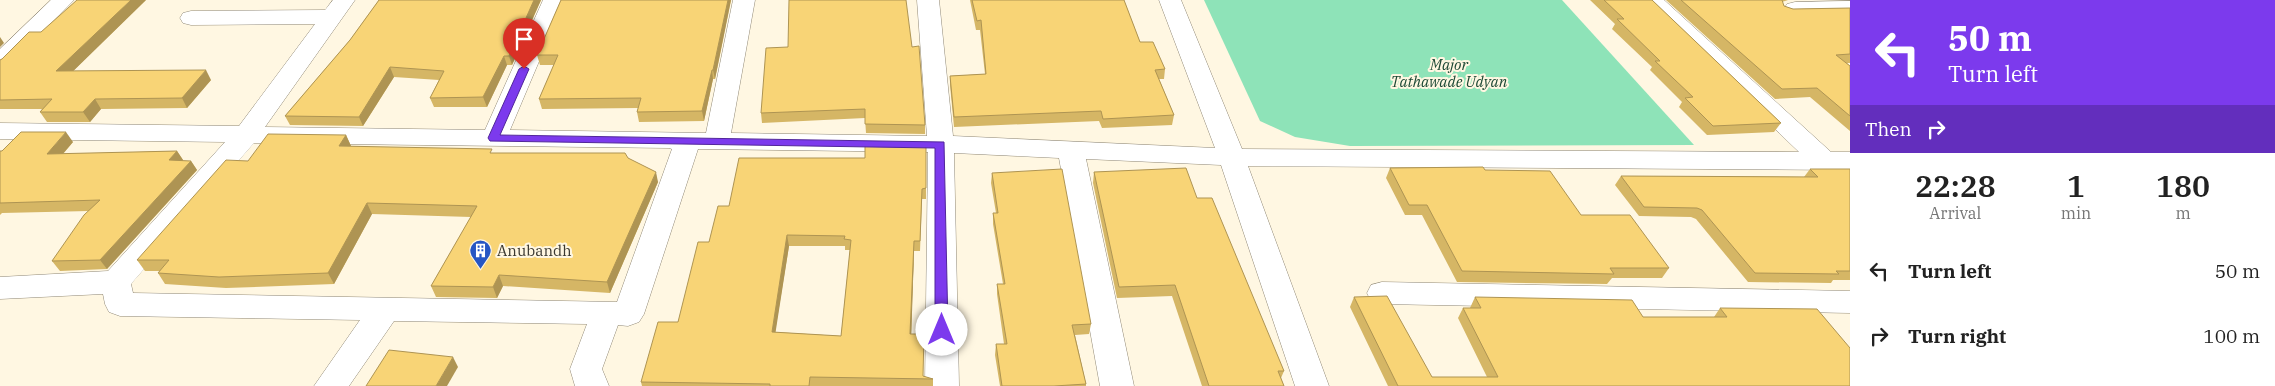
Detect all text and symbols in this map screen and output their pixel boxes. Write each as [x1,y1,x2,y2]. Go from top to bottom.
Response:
text: 50 m [1948,15,2032,61]
pin [503,18,545,69]
icon: left [1865,20,1930,85]
icon: arrive [510,25,538,53]
park label: Major Tathawade Udyan [1391,55,1508,91]
text: Turn left [1948,59,2038,88]
icon: right [1922,115,1950,143]
text: Then [1865,117,1912,141]
text: 22:28 [1915,166,1996,205]
text: 1 [2067,166,2085,205]
text: 180 [2156,166,2210,205]
text: Arrival [1929,203,1981,223]
text: min [2061,203,2091,223]
text: m [2175,203,2191,223]
building icon: Anubandh [469,239,493,270]
place label: Anubandh [497,241,572,260]
icon: left [1865,257,1893,285]
text: Turn left [1908,259,1991,283]
text: 50 m [2215,259,2260,283]
position arrow [915,303,967,355]
icon: right [1865,322,1893,350]
text: Turn right [1908,324,2006,348]
text: 100 m [2203,324,2260,348]

